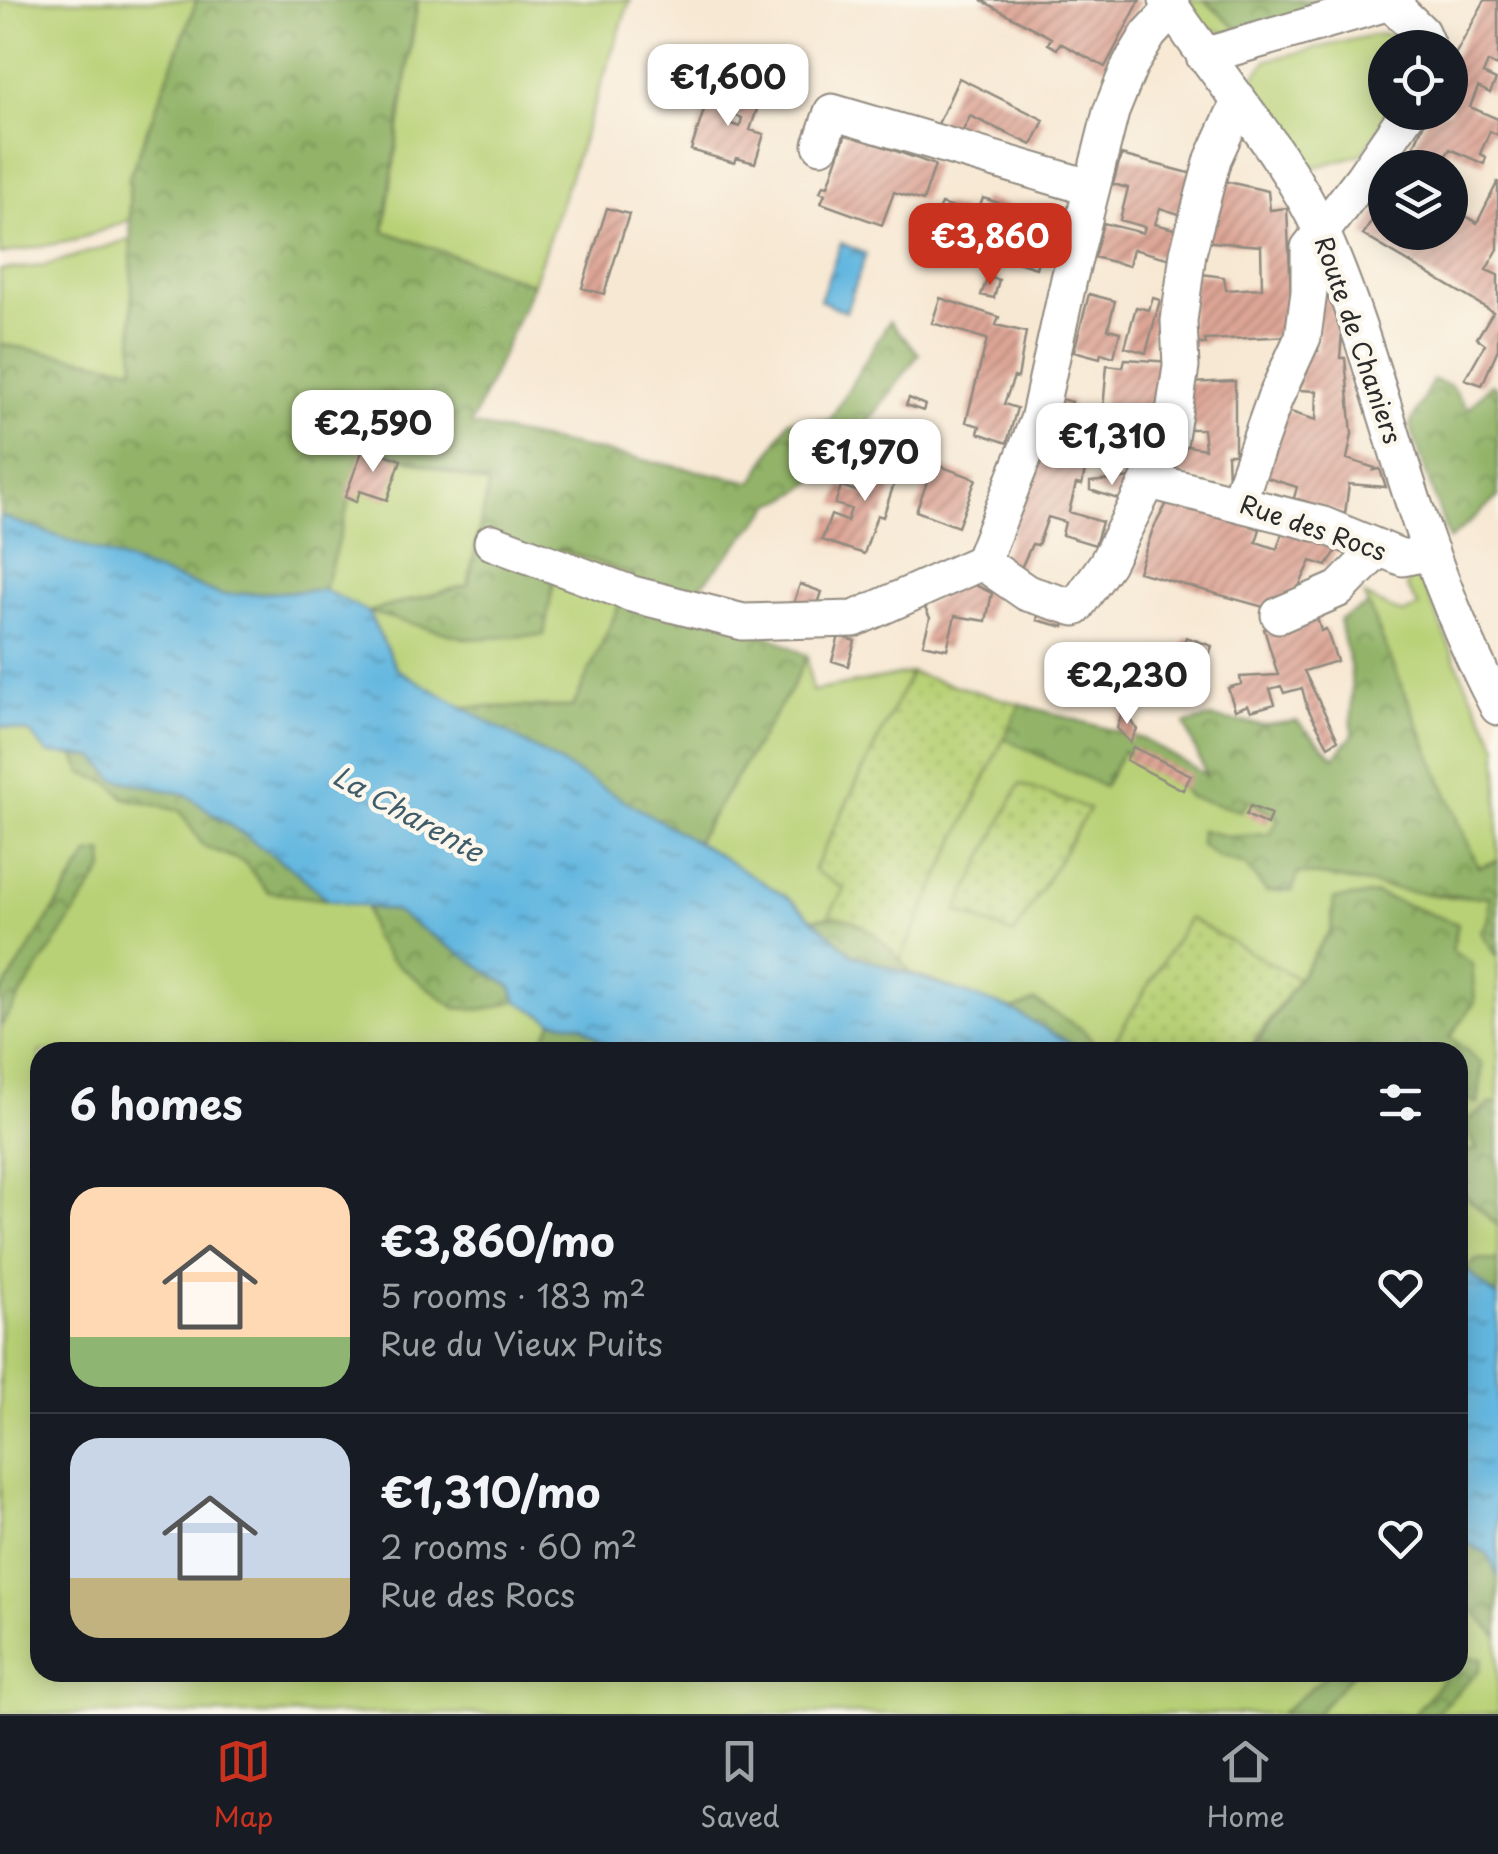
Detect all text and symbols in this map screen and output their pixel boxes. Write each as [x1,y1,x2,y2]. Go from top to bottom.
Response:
map controls [1368,30,1468,250]
button: locate [1368,30,1468,130]
pin: €1,600 [647,44,809,129]
text: €1,600 [670,52,786,100]
button: layers [1368,150,1468,250]
pin: €3,860 [909,203,1071,288]
text: €3,860 [931,211,1049,259]
street label: Route de Chaniers [1306,231,1412,449]
pin: €2,590 [292,390,454,475]
text: €2,590 [314,398,432,446]
pin: €1,310 [1031,403,1193,488]
text: €1,310 [1058,411,1166,459]
pin: €1,970 [784,419,946,504]
text: €1,970 [811,427,919,475]
street label: Rue des Rocs [1235,484,1392,570]
pin: €2,230 [1046,642,1208,727]
text: €2,230 [1066,650,1188,698]
water label: La Charente [326,754,493,873]
text: 6 homes [70,1071,243,1134]
icon: filters [1373,1075,1428,1130]
text: €3,860/mo [380,1208,615,1271]
icon: home [150,1227,270,1347]
icon: heart [1373,1260,1428,1315]
text: 5 rooms · 183 m² [380,1271,646,1319]
text: Rue du Vieux Puits [380,1319,663,1367]
text: €1,310/mo [380,1459,600,1522]
icon: home [150,1478,270,1598]
icon: heart [1373,1511,1428,1566]
text: 2 rooms · 60 m² [380,1522,637,1570]
text: Rue des Rocs [380,1570,575,1618]
tab: Map [213,1734,273,1837]
tab: Saved [700,1734,780,1837]
tab: Home [1207,1734,1285,1837]

